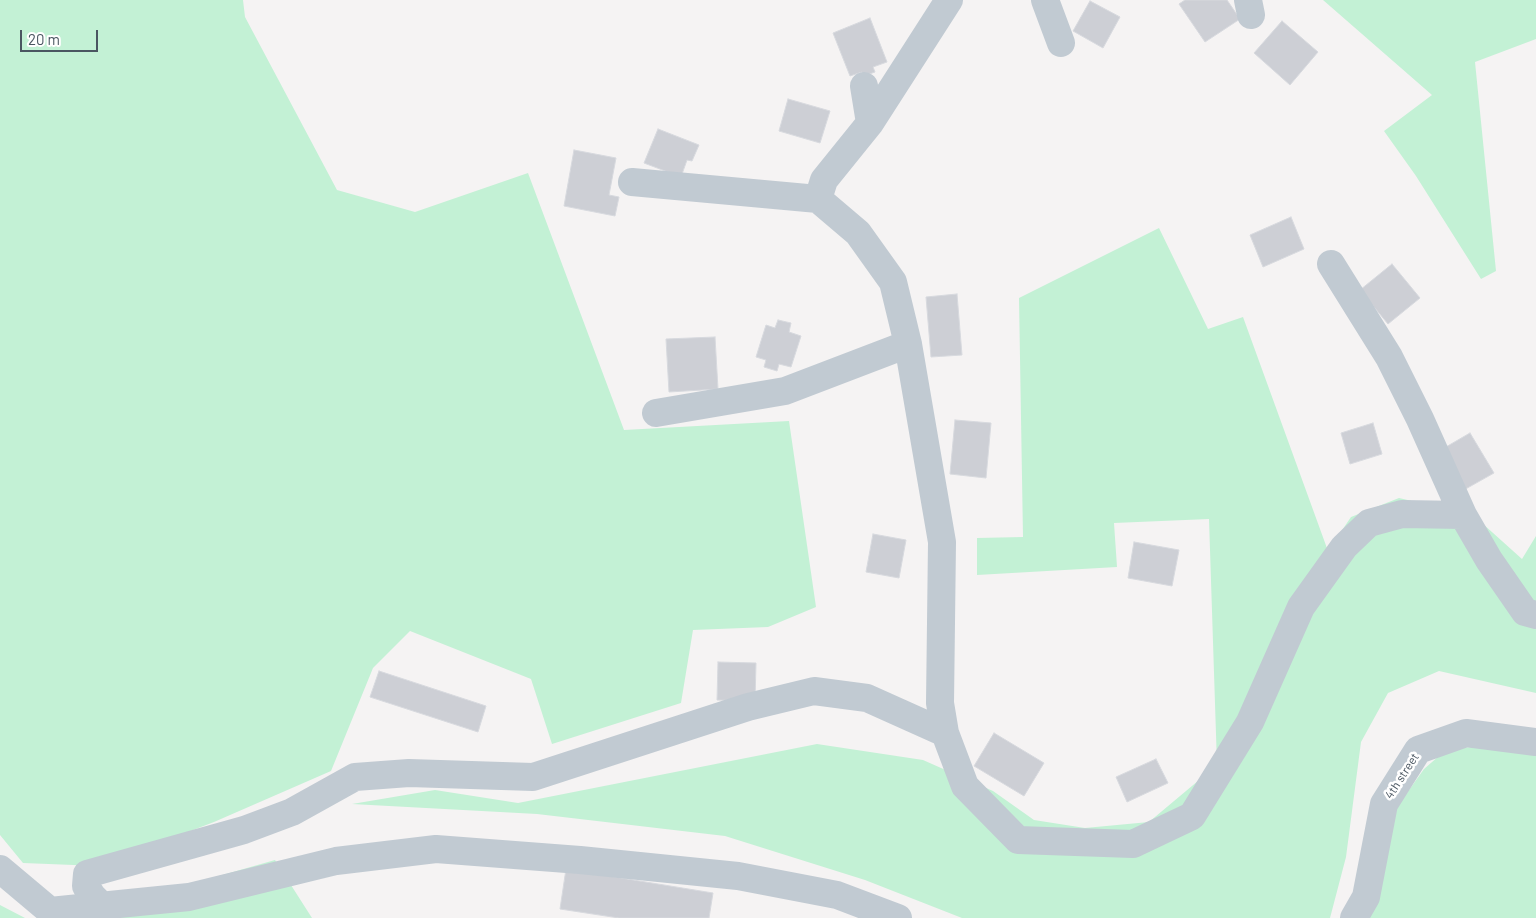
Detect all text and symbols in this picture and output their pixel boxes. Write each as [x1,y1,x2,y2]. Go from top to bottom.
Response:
scale bar [22,20,100,52]
text: 20 m [28,30,60,48]
street label: 4th street [1382,751,1422,801]

